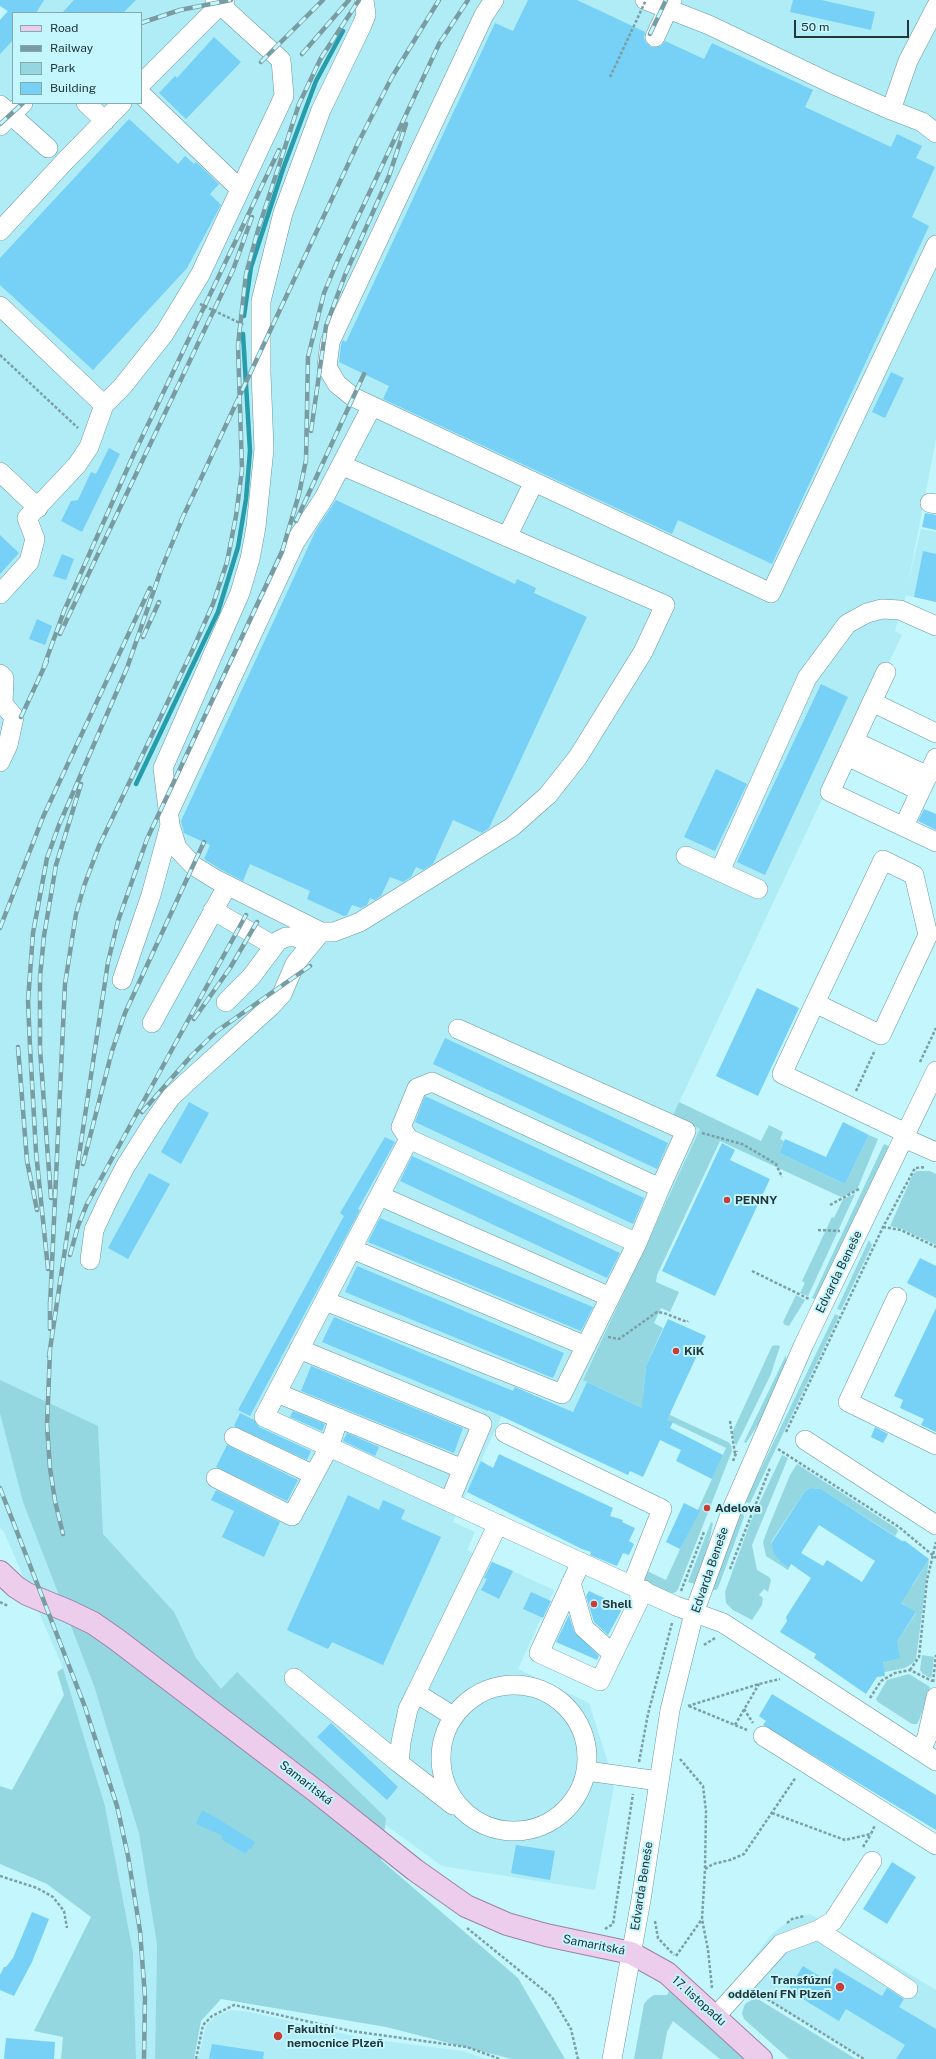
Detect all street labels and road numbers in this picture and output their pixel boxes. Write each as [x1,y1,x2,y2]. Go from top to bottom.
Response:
street label: Edvarda Beneše [813,1228,865,1316]
street label: Edvarda Beneše [689,1525,731,1615]
street label: Samaritská [277,1758,335,1808]
street label: Edvarda Beneše [628,1841,656,1931]
street label: Samaritská [562,1932,626,1958]
street label: 17. listopadu [669,1973,729,2029]

